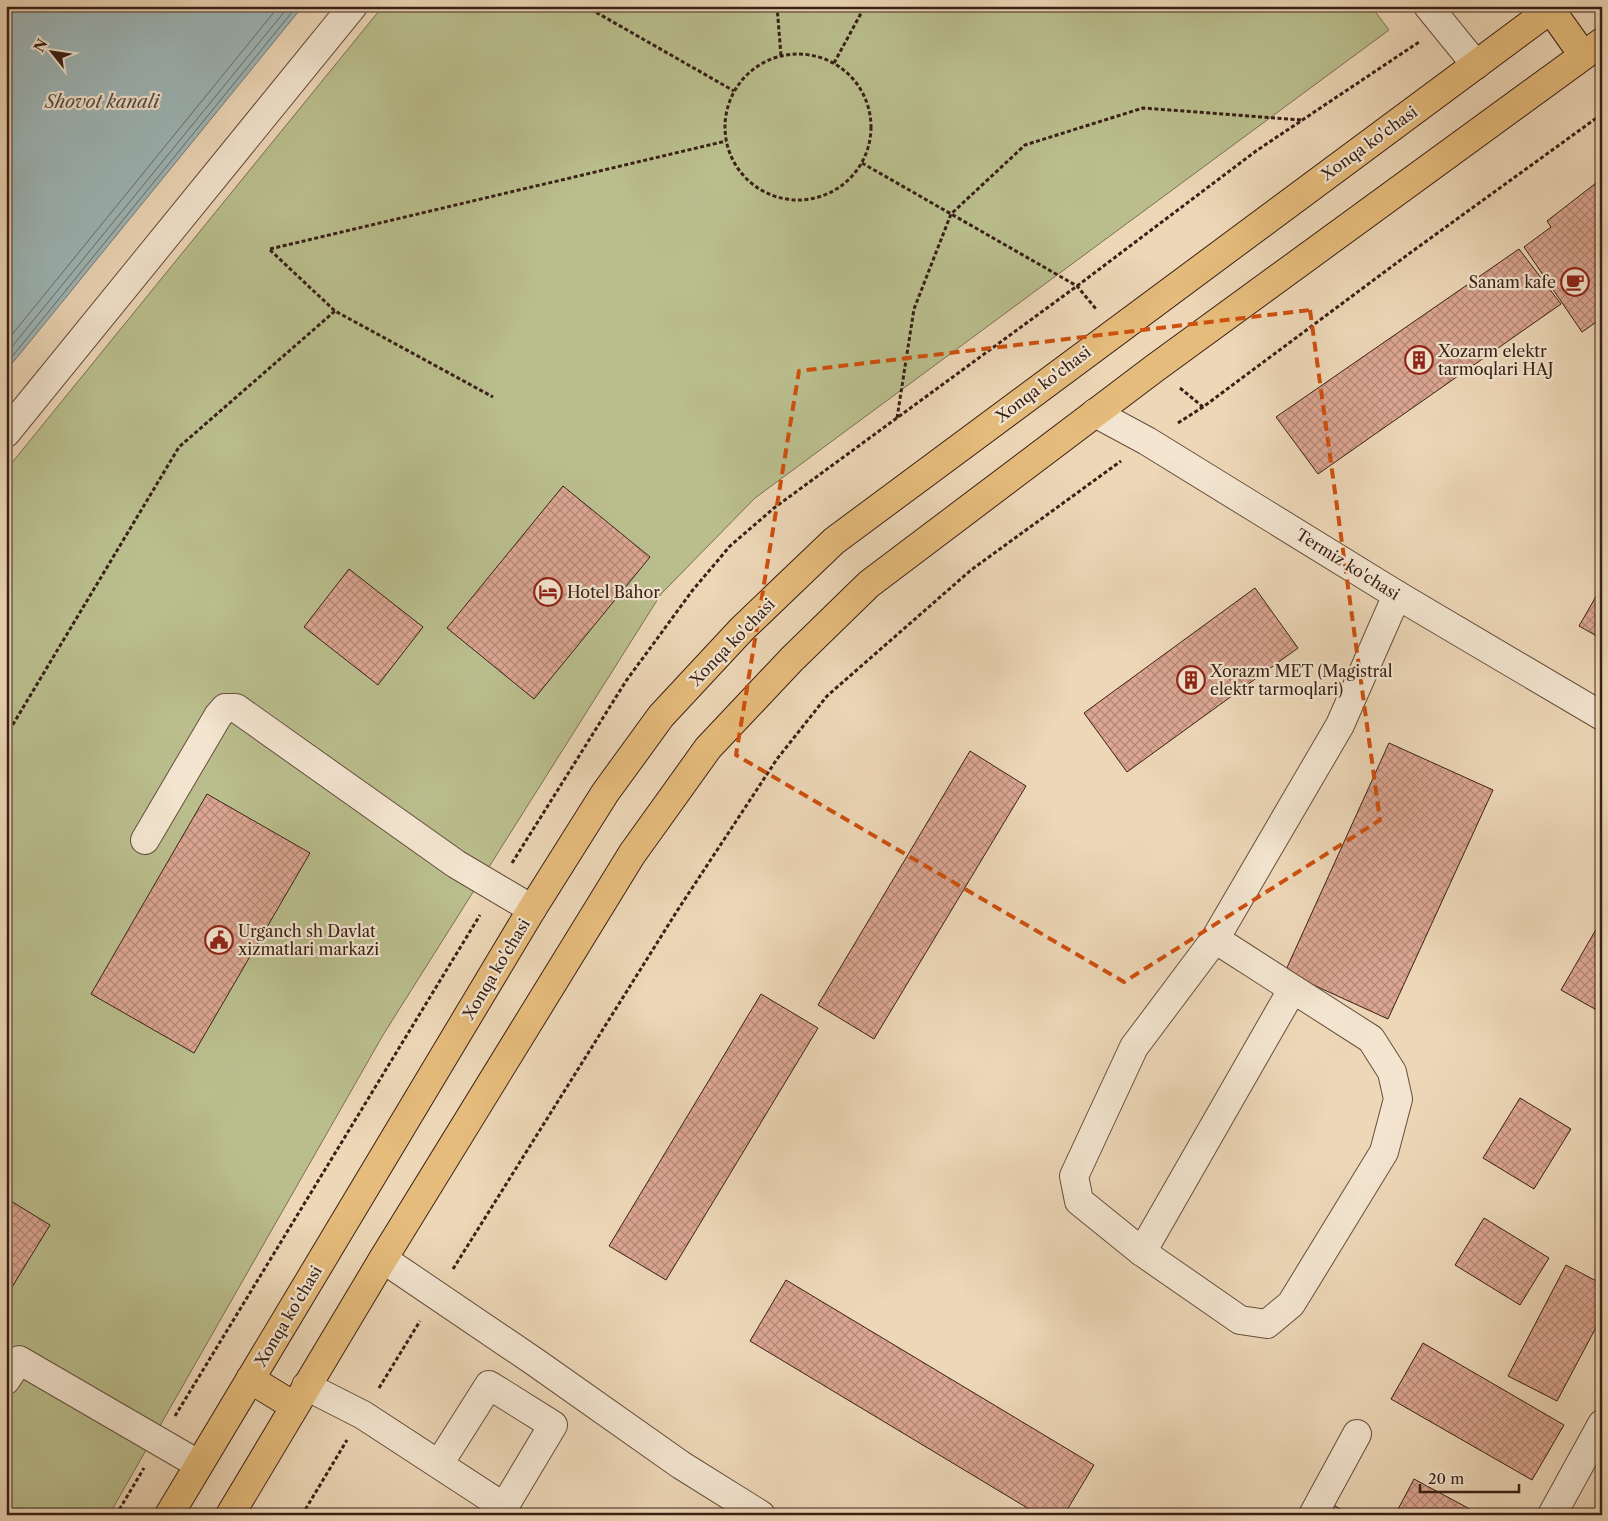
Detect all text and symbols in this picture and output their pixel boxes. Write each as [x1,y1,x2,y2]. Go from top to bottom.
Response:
north arrow [28,28,78,78]
text: N [30,36,52,55]
water label: Shovot kanali [44,91,160,113]
street label: Xonqa ko'chasi [1316,101,1421,185]
cafe icon: Sanam kafe [1560,267,1590,297]
place label: Sanam kafe [1469,272,1556,292]
place label: Xozarm elektr tarmoqlari HAJ [1437,341,1554,379]
street label: Xonqa ko'chasi [991,342,1095,427]
building icon: Xozarm elektr tarmoqlari HAJ [1404,345,1434,375]
street label: Termiz ko'chasi [1292,524,1404,604]
hotel icon: Hotel Bahor [533,577,563,607]
place label: Hotel Bahor [567,582,660,602]
street label: Xonqa ko'chasi [684,594,779,691]
place label: Xorazm MET (Magistral elektr tarmoqlari) [1209,661,1393,699]
building icon: Xorazm MET (Magistral elektr tarmoqlari) [1176,665,1206,695]
street label: Xonqa ko'chasi [458,915,534,1024]
place label: Urganch sh Davlat xizmatlari markazi [238,921,379,959]
public building icon: Urganch sh Davlat xizmatlari markazi [204,925,234,955]
street label: Xonqa ko'chasi [250,1262,326,1371]
scale bar [1420,1461,1519,1493]
text: 20 m [1428,1469,1464,1488]

